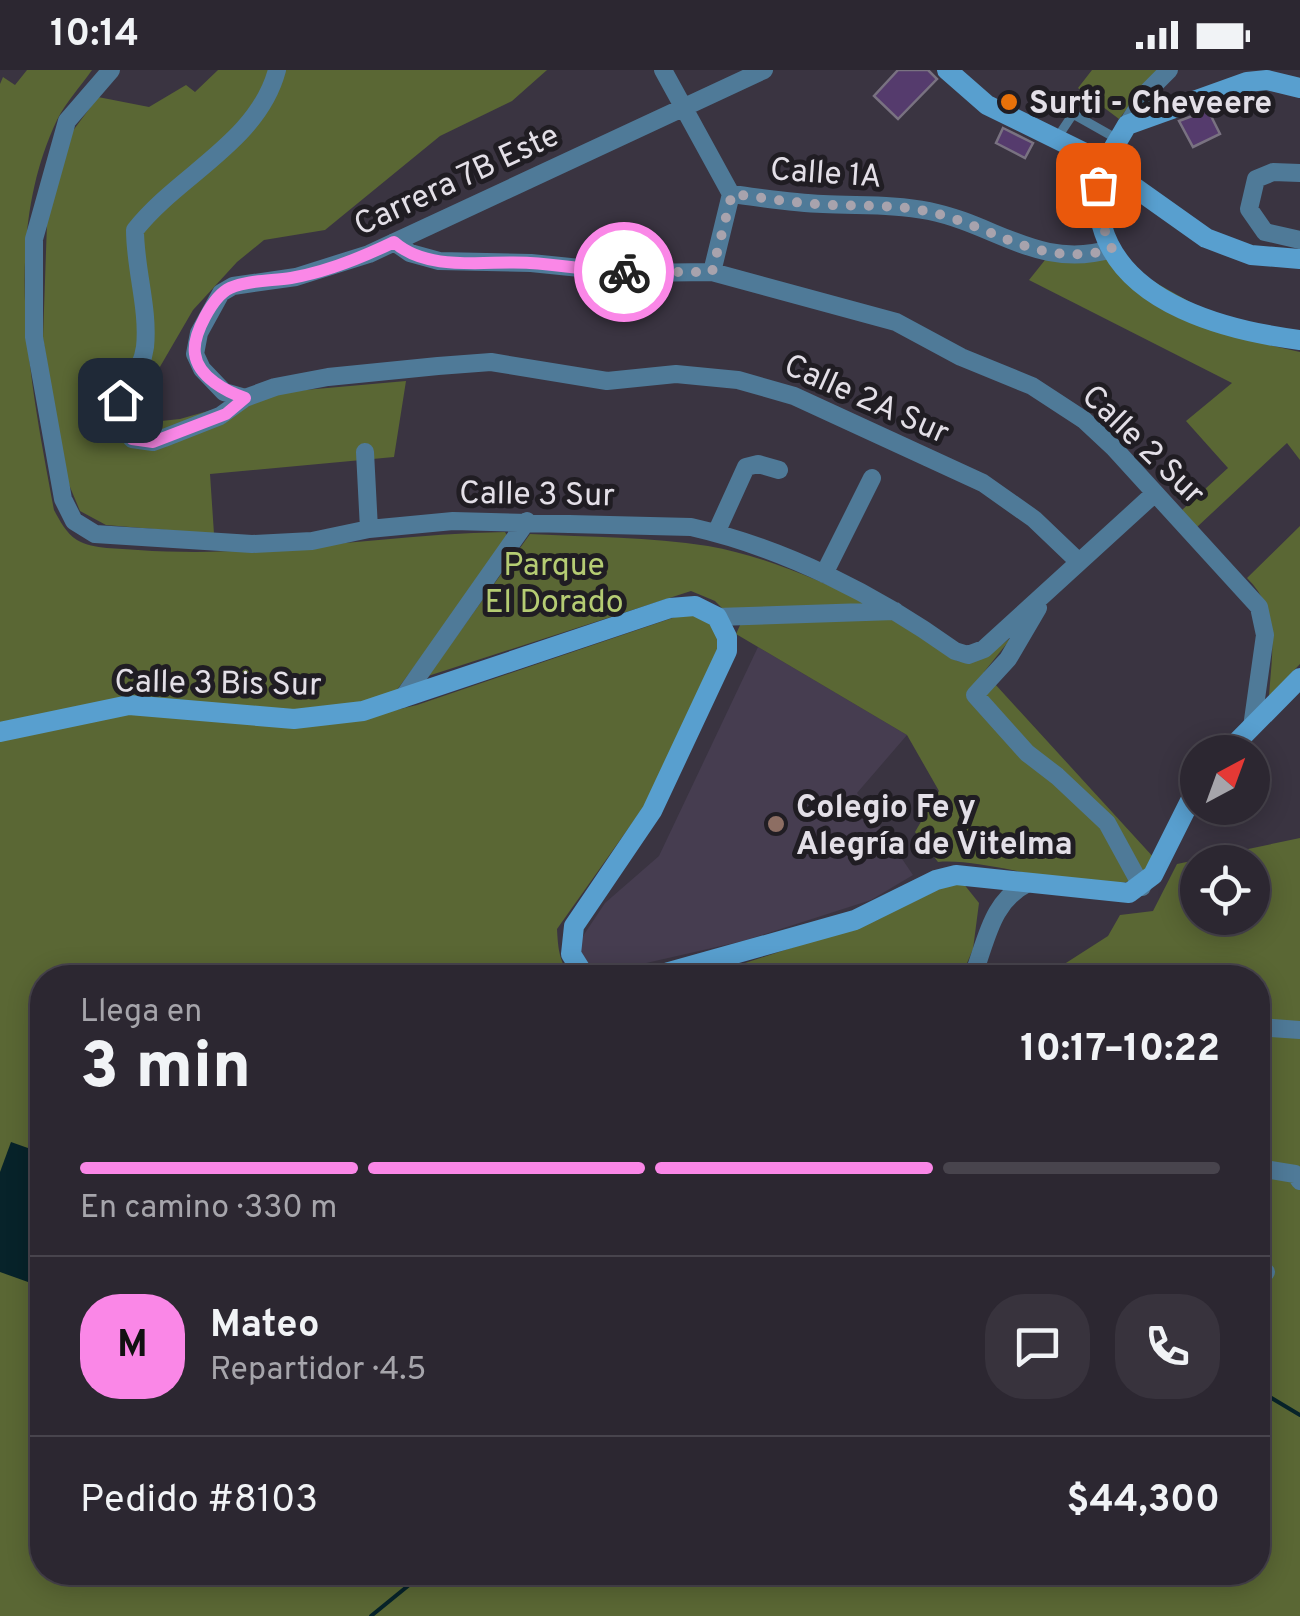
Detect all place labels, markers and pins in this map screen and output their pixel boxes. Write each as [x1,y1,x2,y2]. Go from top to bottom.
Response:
place label: Surti - Cheveere [1029,85,1272,125]
marker: Surti - Cheveere [998,91,1020,113]
pin [1056,143,1141,228]
pin [78,358,163,443]
place label: Colegio Fe y Alegría de Vitelma [796,789,1073,866]
marker: Colegio Fe y Alegría de Vitelma [765,813,787,835]

